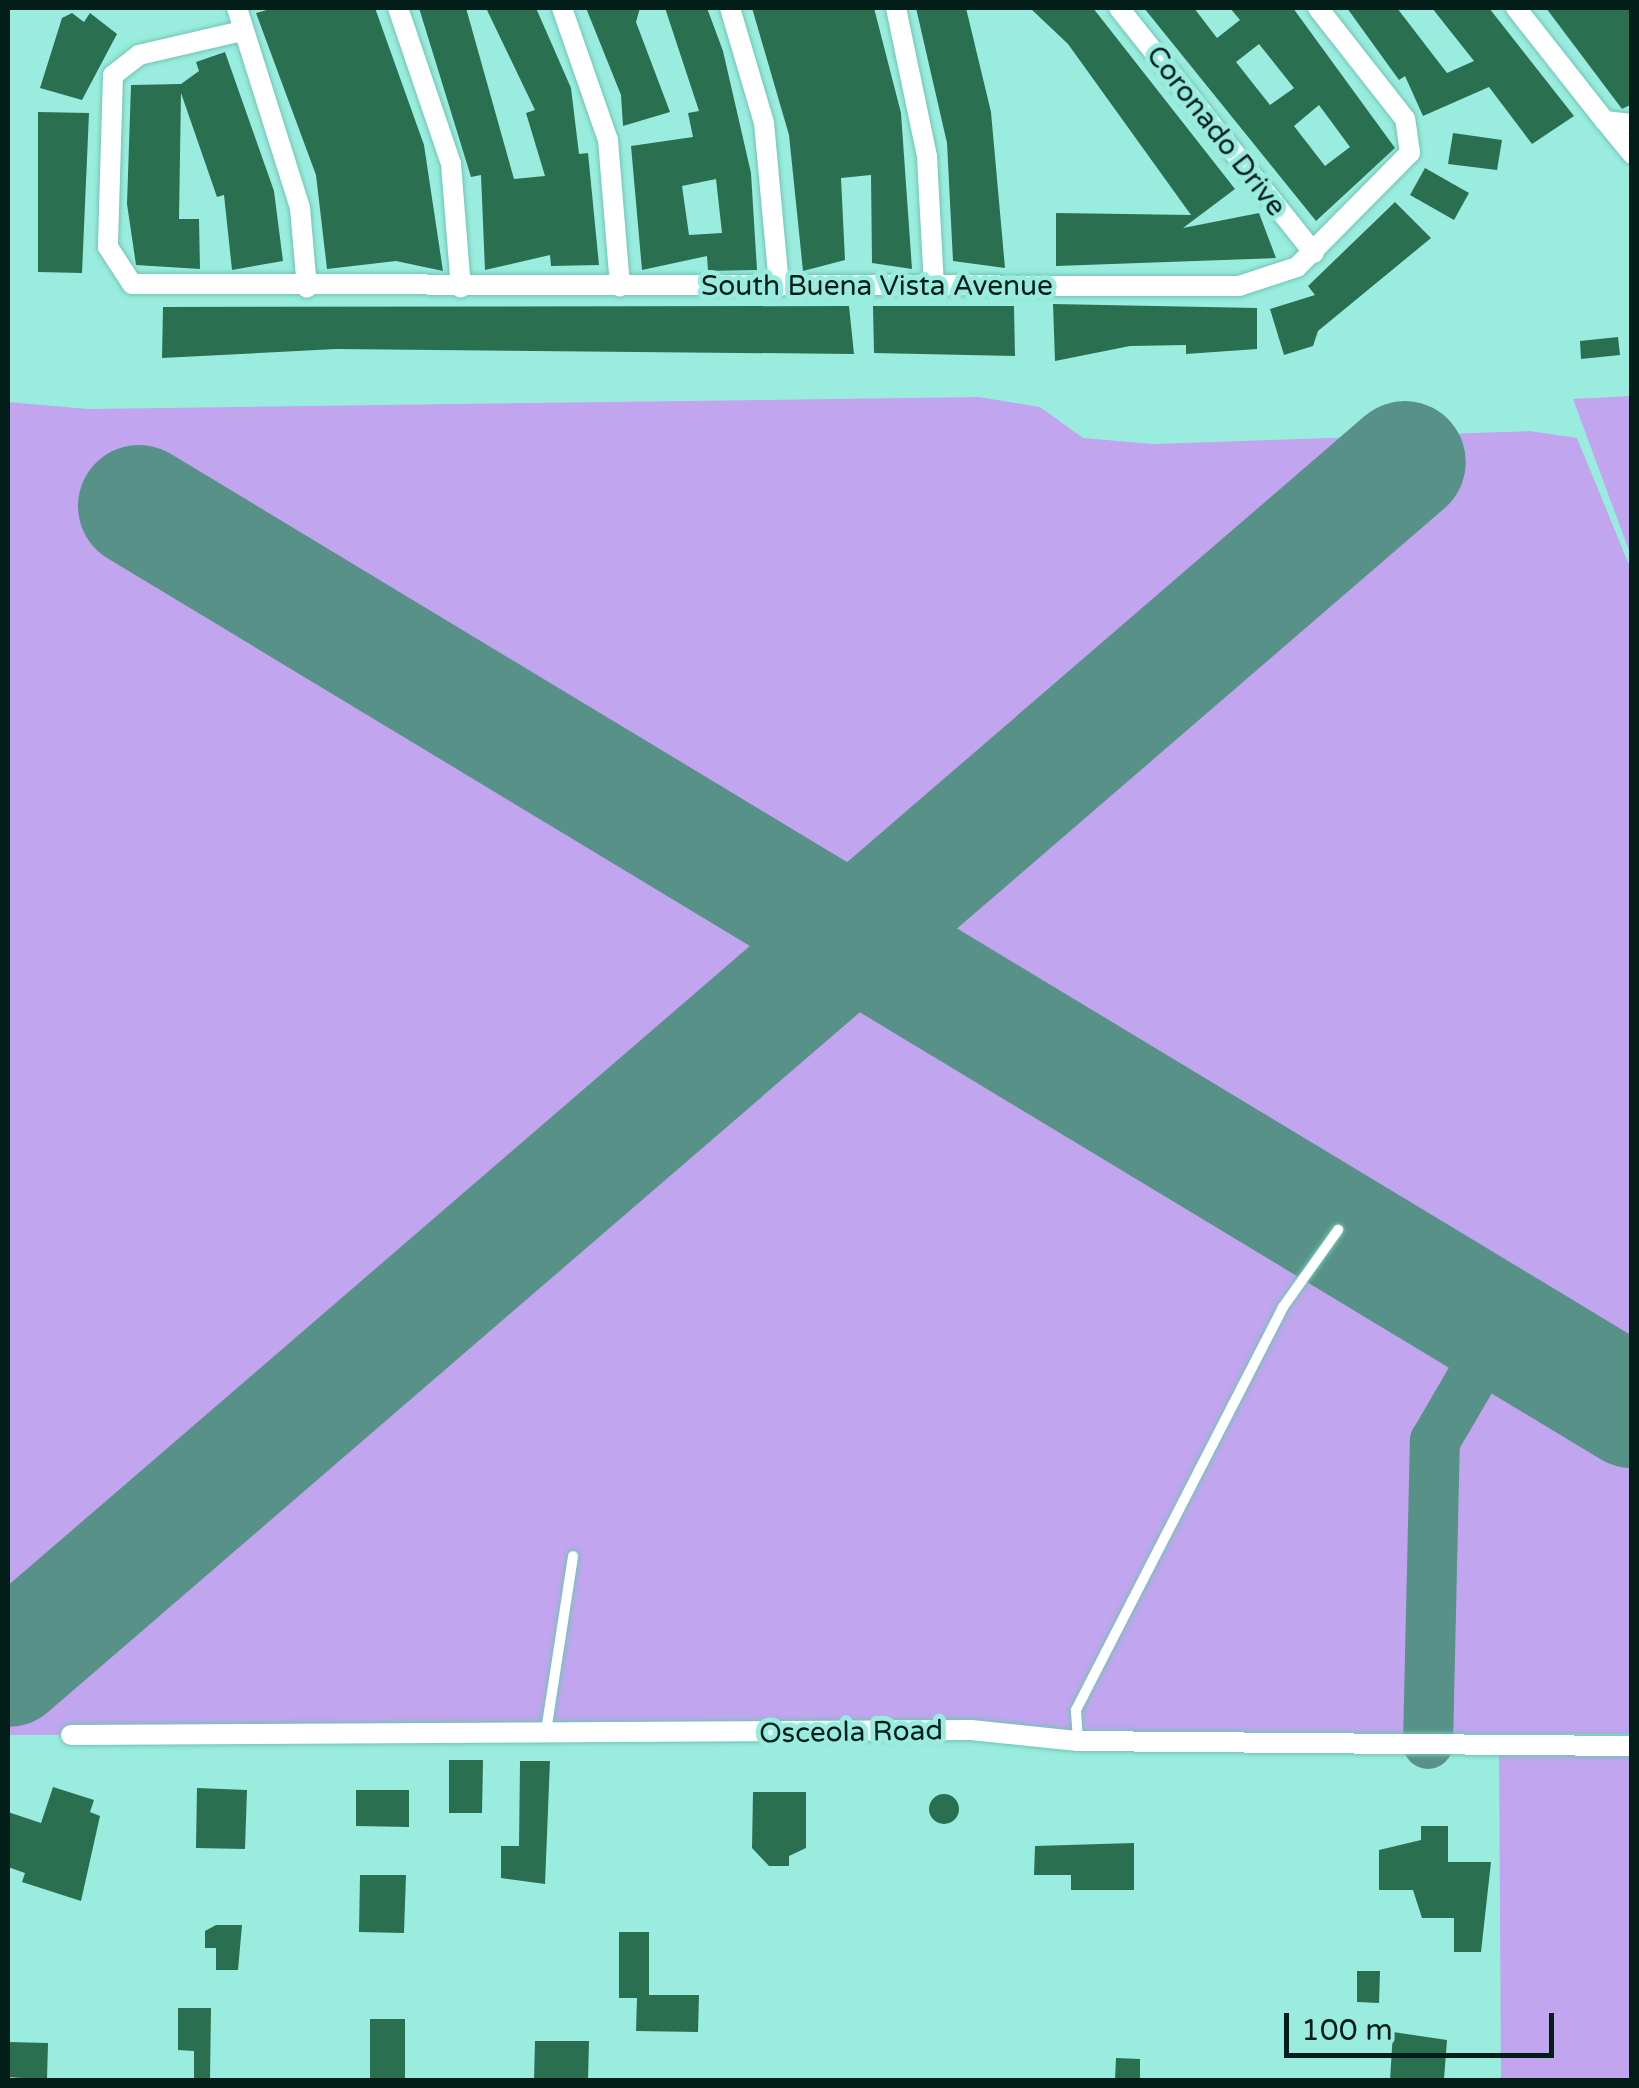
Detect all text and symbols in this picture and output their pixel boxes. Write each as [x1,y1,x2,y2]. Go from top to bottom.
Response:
street label: Coronado Drive [1139,39,1293,223]
street label: South Buena Vista Avenue [701,269,1053,303]
street label: Osceola Road [759,1714,943,1750]
scale bar [1289,1993,1559,2055]
text: 100 m [1301,2012,1393,2049]

